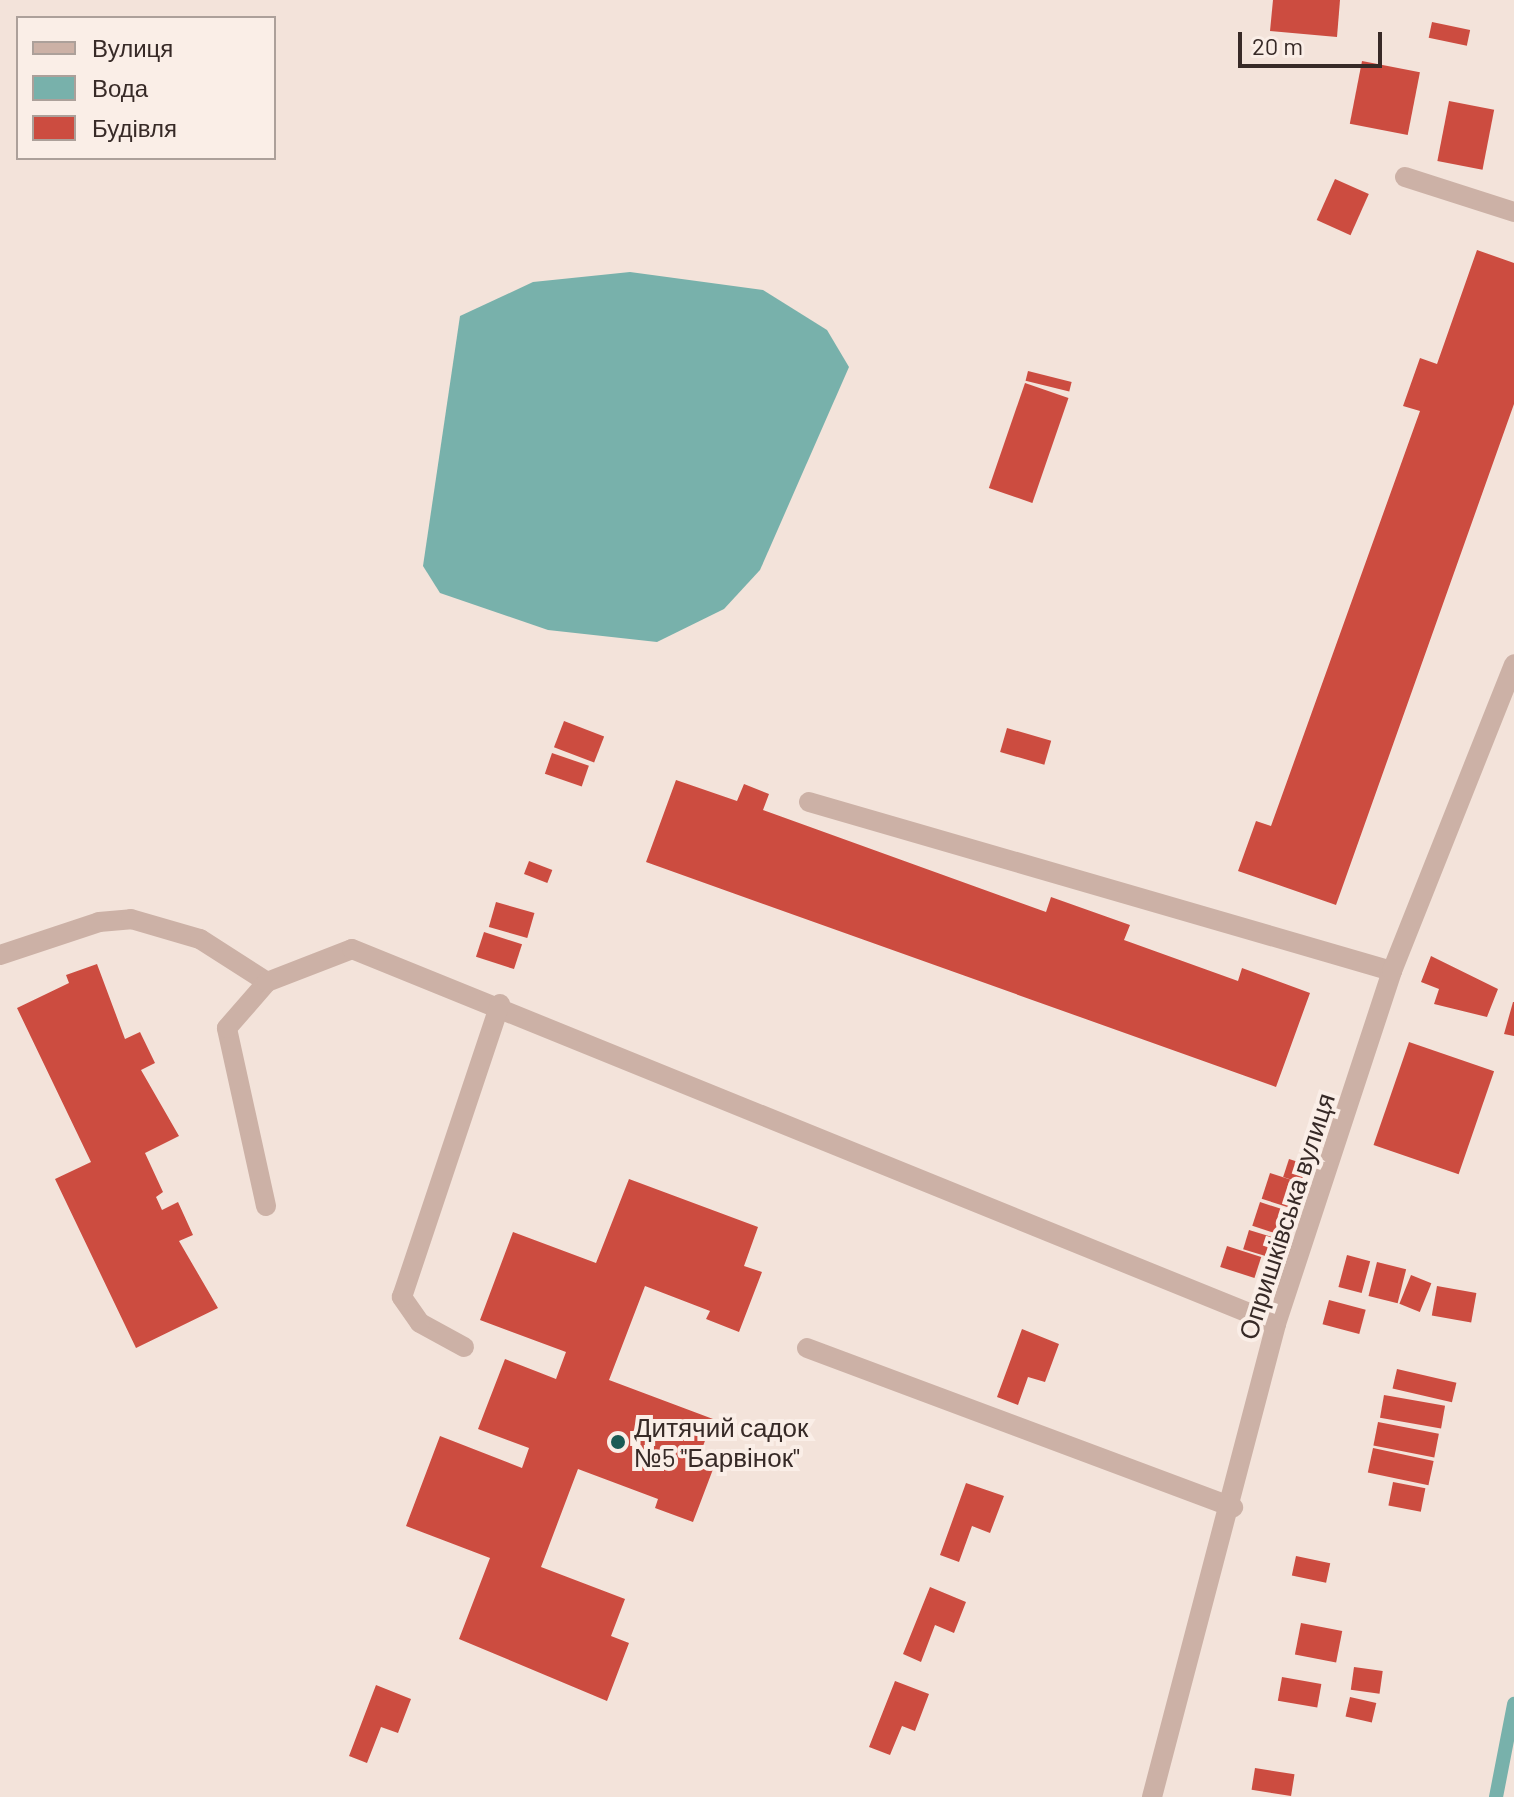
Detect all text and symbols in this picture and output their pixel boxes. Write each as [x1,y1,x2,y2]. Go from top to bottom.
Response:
legend [16,16,276,160]
scale bar [1242,16,1386,66]
text: 20 m [1252,31,1303,60]
text: Вулиця [92,33,173,62]
text: Вода [92,73,148,102]
text: Будівля [92,113,177,142]
street label: Опришківська вулиця [1231,1089,1341,1343]
place label: Дитячий садок №5 "Барвінок" [634,1411,808,1472]
marker: Дитячий садок №5 "Барвінок" [609,1433,627,1451]

